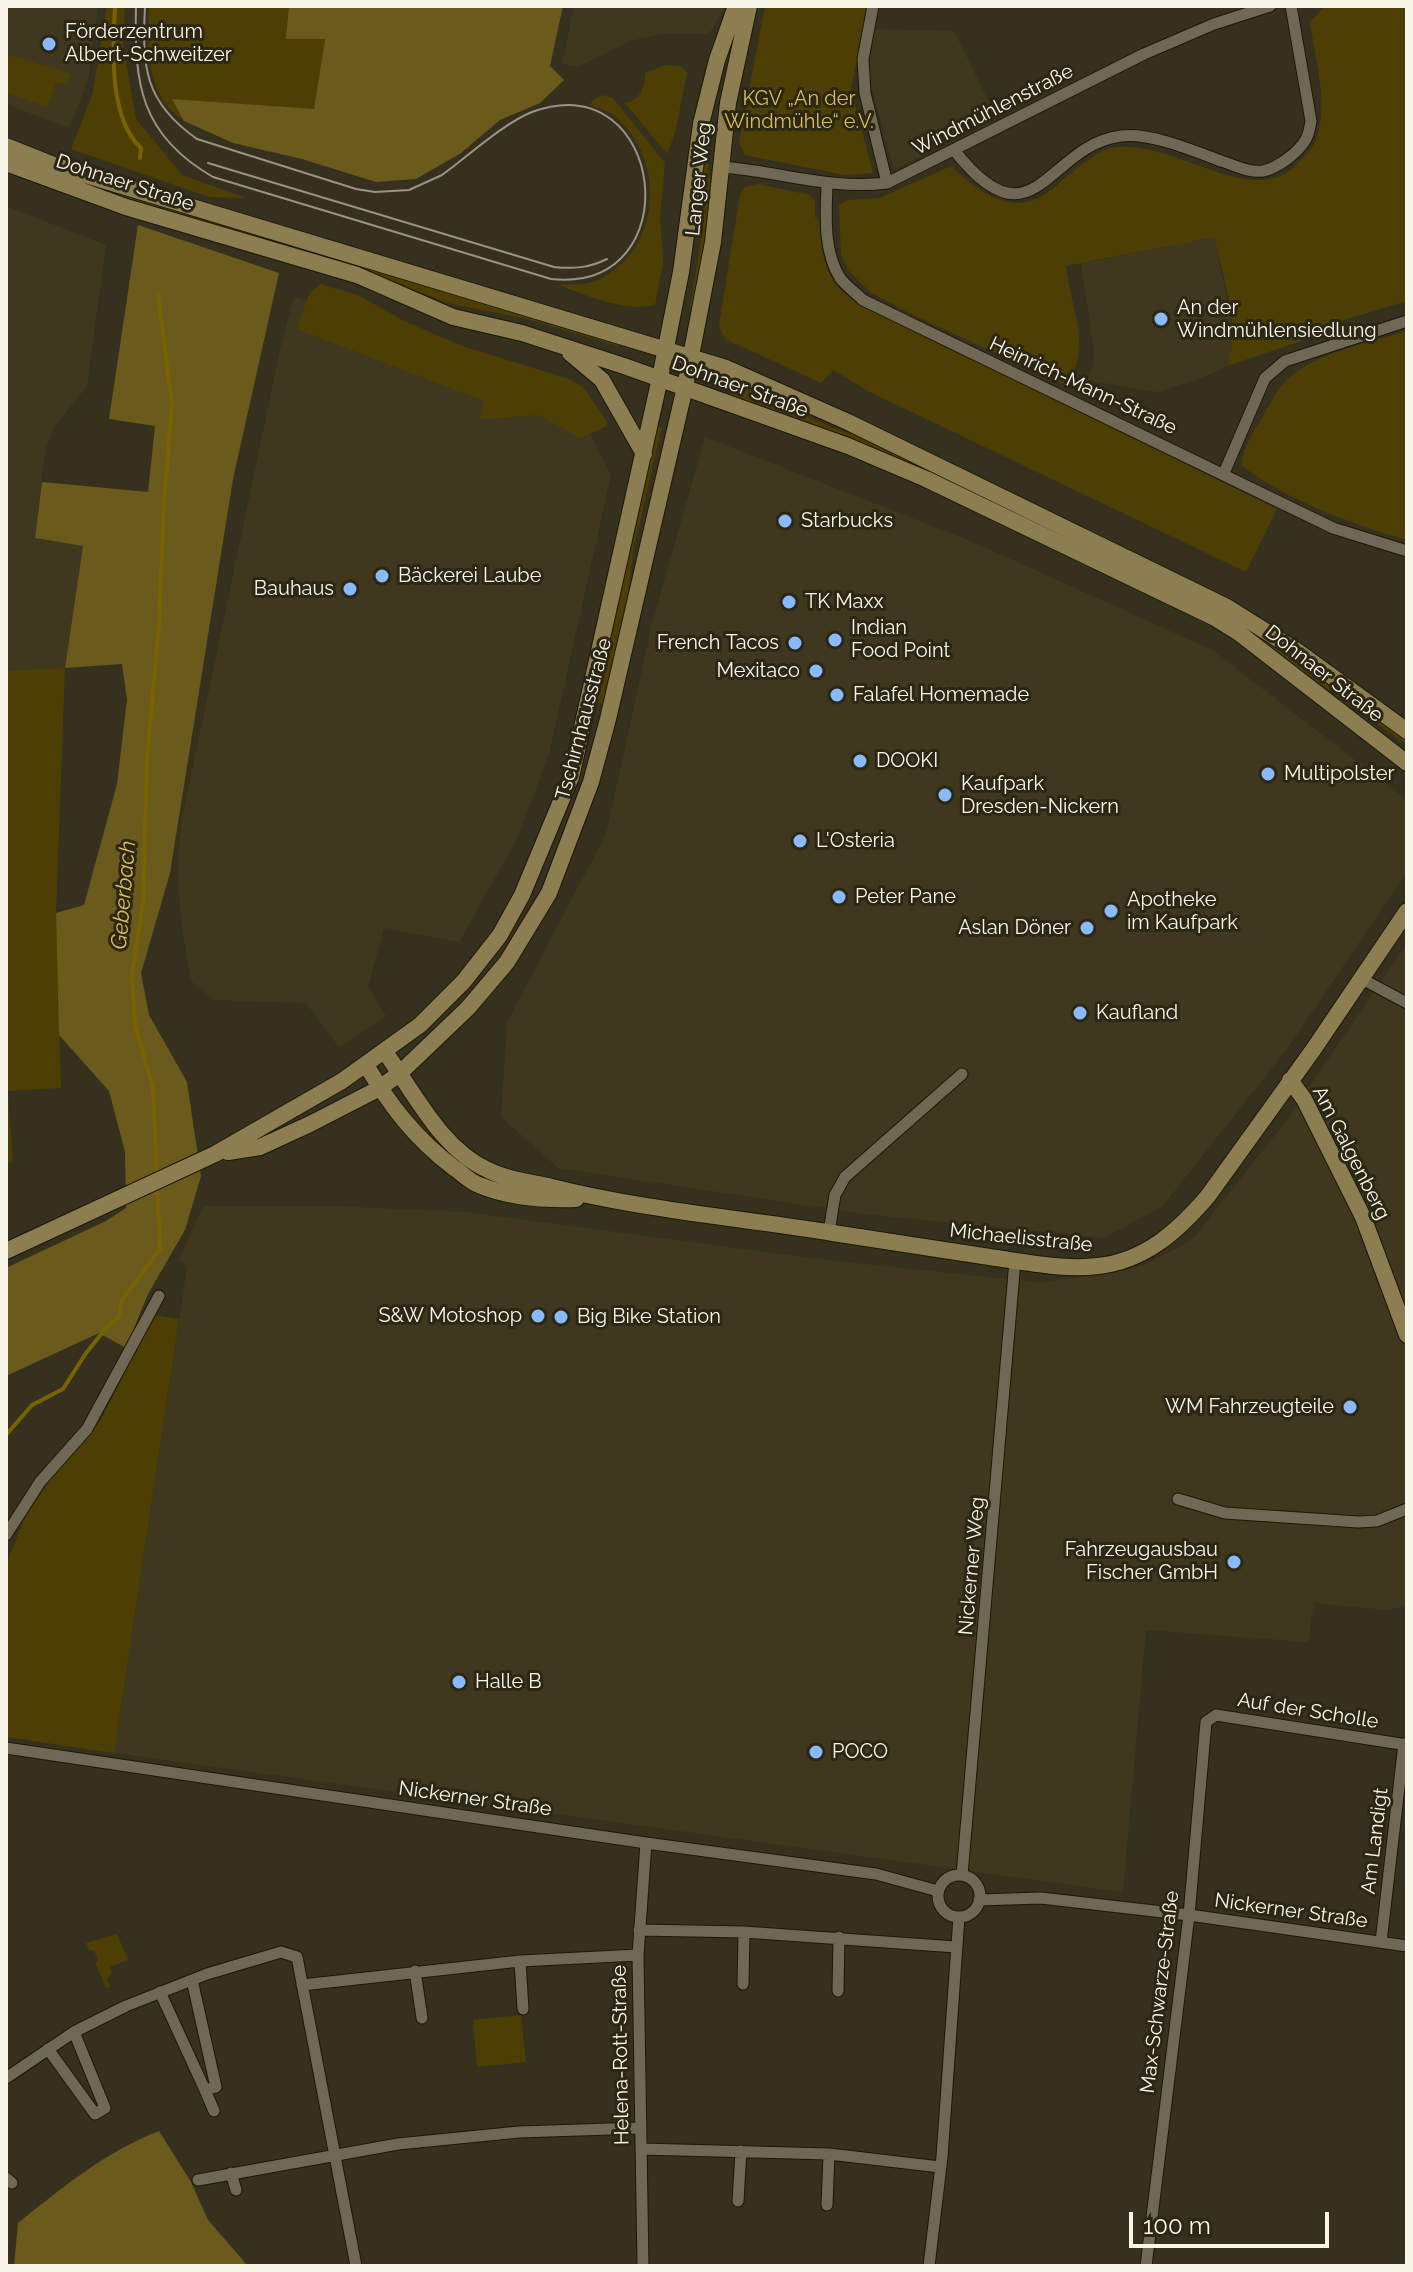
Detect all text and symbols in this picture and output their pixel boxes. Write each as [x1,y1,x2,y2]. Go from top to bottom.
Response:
place label: Förderzentrum Albert-Schweitzer [65,20,232,67]
marker: Förderzentrum Albert-Schweitzer [40,35,58,53]
street label: Windmühlenstraße [909,59,1077,161]
park label: KGV „An der Windmühle“ e.V. [724,87,874,134]
street label: Langer Weg [681,121,717,237]
street label: Dohnaer Straße [53,149,197,217]
place label: An der Windmühlensiedlung [1177,296,1377,343]
marker: An der Windmühlensiedlung [1152,310,1170,328]
street label: Heinrich-Mann-Straße [985,332,1181,440]
street label: Dohnaer Straße [668,351,812,423]
place label: Starbucks [801,509,893,533]
marker: Starbucks [776,512,794,530]
place label: Bäckerei Laube [398,564,541,588]
marker: Bäckerei Laube [373,567,391,585]
place label: Bauhaus [254,577,334,601]
marker: Bauhaus [341,580,359,598]
place label: TK Maxx [805,590,884,614]
marker: TK Maxx [780,593,798,611]
place label: Indian Food Point [851,616,950,663]
street label: Dohnaer Straße [1260,620,1388,728]
place label: French Tacos [657,631,779,655]
marker: Indian Food Point [826,631,844,649]
marker: French Tacos [786,634,804,652]
street label: Tschirnhausstraße [551,635,617,803]
place label: Mexitaco [716,659,800,683]
marker: Mexitaco [807,662,825,680]
place label: Falafel Homemade [853,683,1029,707]
marker: Falafel Homemade [828,686,846,704]
place label: DOOKI [876,749,938,773]
marker: DOOKI [851,752,869,770]
place label: Multipolster [1284,762,1395,786]
marker: Multipolster [1259,765,1277,783]
place label: Kaufpark Dresden-Nickern [961,772,1119,819]
marker: Kaufpark Dresden-Nickern [936,786,954,804]
place label: L'Osteria [816,829,895,853]
marker: L'Osteria [791,832,809,850]
water label: Geberbach [106,839,142,951]
place label: Peter Pane [855,885,956,909]
marker: Peter Pane [830,888,848,906]
place label: Apotheke im Kaufpark [1127,888,1238,935]
marker: Apotheke im Kaufpark [1102,902,1120,920]
place label: Aslan Döner [958,916,1071,940]
marker: Aslan Döner [1078,919,1096,937]
place label: Kaufland [1096,1001,1178,1025]
marker: Kaufland [1071,1004,1089,1022]
street label: Am Galgenberg [1307,1082,1395,1224]
street label: Michaelisstraße [948,1219,1094,1257]
place label: S&W Motoshop [378,1304,522,1328]
place label: Big Bike Station [577,1305,721,1329]
marker: S&W Motoshop [529,1307,547,1325]
marker: Big Bike Station [552,1308,570,1326]
place label: WM Fahrzeugteile [1165,1395,1334,1419]
marker: WM Fahrzeugteile [1341,1398,1359,1416]
street label: Nickerner Weg [954,1496,990,1636]
place label: Fahrzeugausbau Fischer GmbH [1065,1538,1218,1585]
marker: Fahrzeugausbau Fischer GmbH [1225,1553,1243,1571]
place label: Halle B [475,1670,542,1694]
marker: Halle B [450,1673,468,1691]
street label: Auf der Scholle [1236,1688,1380,1734]
place label: POCO [832,1740,888,1764]
marker: POCO [807,1743,825,1761]
street label: Nickerner Straße [397,1776,553,1822]
street label: Am Landigt [1357,1786,1393,1896]
street label: Nickerner Straße [1213,1888,1369,1934]
street label: Max-Schwarze-Straße [1136,1889,1184,2095]
street label: Helena-Rott-Straße [607,1965,635,2145]
scale bar [1133,2196,1333,2246]
text: 100 m [1143,2211,1211,2240]

